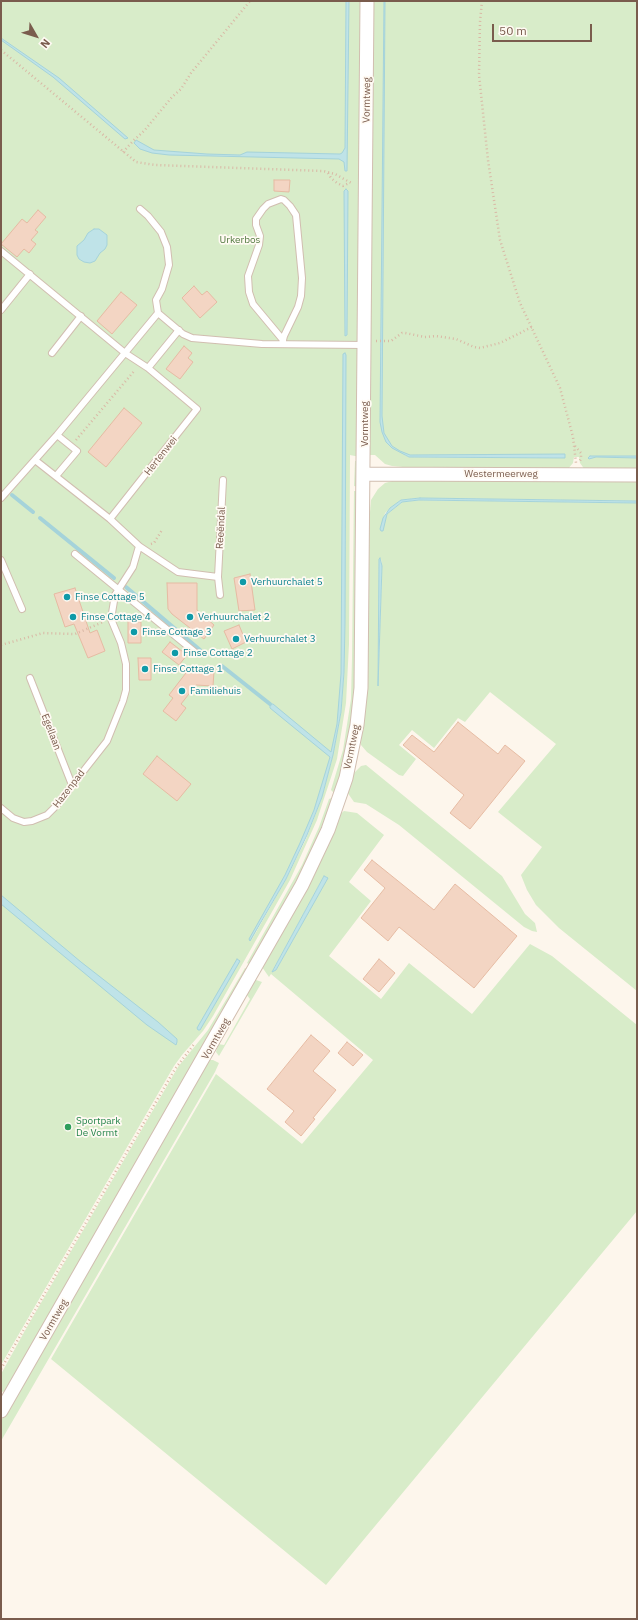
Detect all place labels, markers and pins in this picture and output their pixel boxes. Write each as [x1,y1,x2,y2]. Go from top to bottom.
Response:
place label: Verhuurchalet 5 [251,576,323,588]
marker: Verhuurchalet 5 [238,577,248,587]
place label: Finse Cottage 5 [75,591,145,603]
marker: Finse Cottage 5 [62,592,72,602]
place label: Finse Cottage 4 [81,611,151,623]
place label: Verhuurchalet 2 [198,611,270,623]
marker: Finse Cottage 4 [68,612,78,622]
marker: Verhuurchalet 2 [185,612,195,622]
place label: Finse Cottage 3 [142,626,212,638]
marker: Finse Cottage 3 [129,627,139,637]
place label: Verhuurchalet 3 [244,633,316,645]
marker: Verhuurchalet 3 [231,634,241,644]
place label: Finse Cottage 2 [183,647,253,659]
marker: Finse Cottage 2 [170,648,180,658]
place label: Finse Cottage 1 [153,663,223,675]
marker: Finse Cottage 1 [140,664,150,674]
place label: Familiehuis [190,685,241,697]
marker: Familiehuis [177,686,187,696]
place label: Sportpark De Vormt [76,1115,121,1138]
marker: Sportpark De Vormt [63,1122,73,1132]

